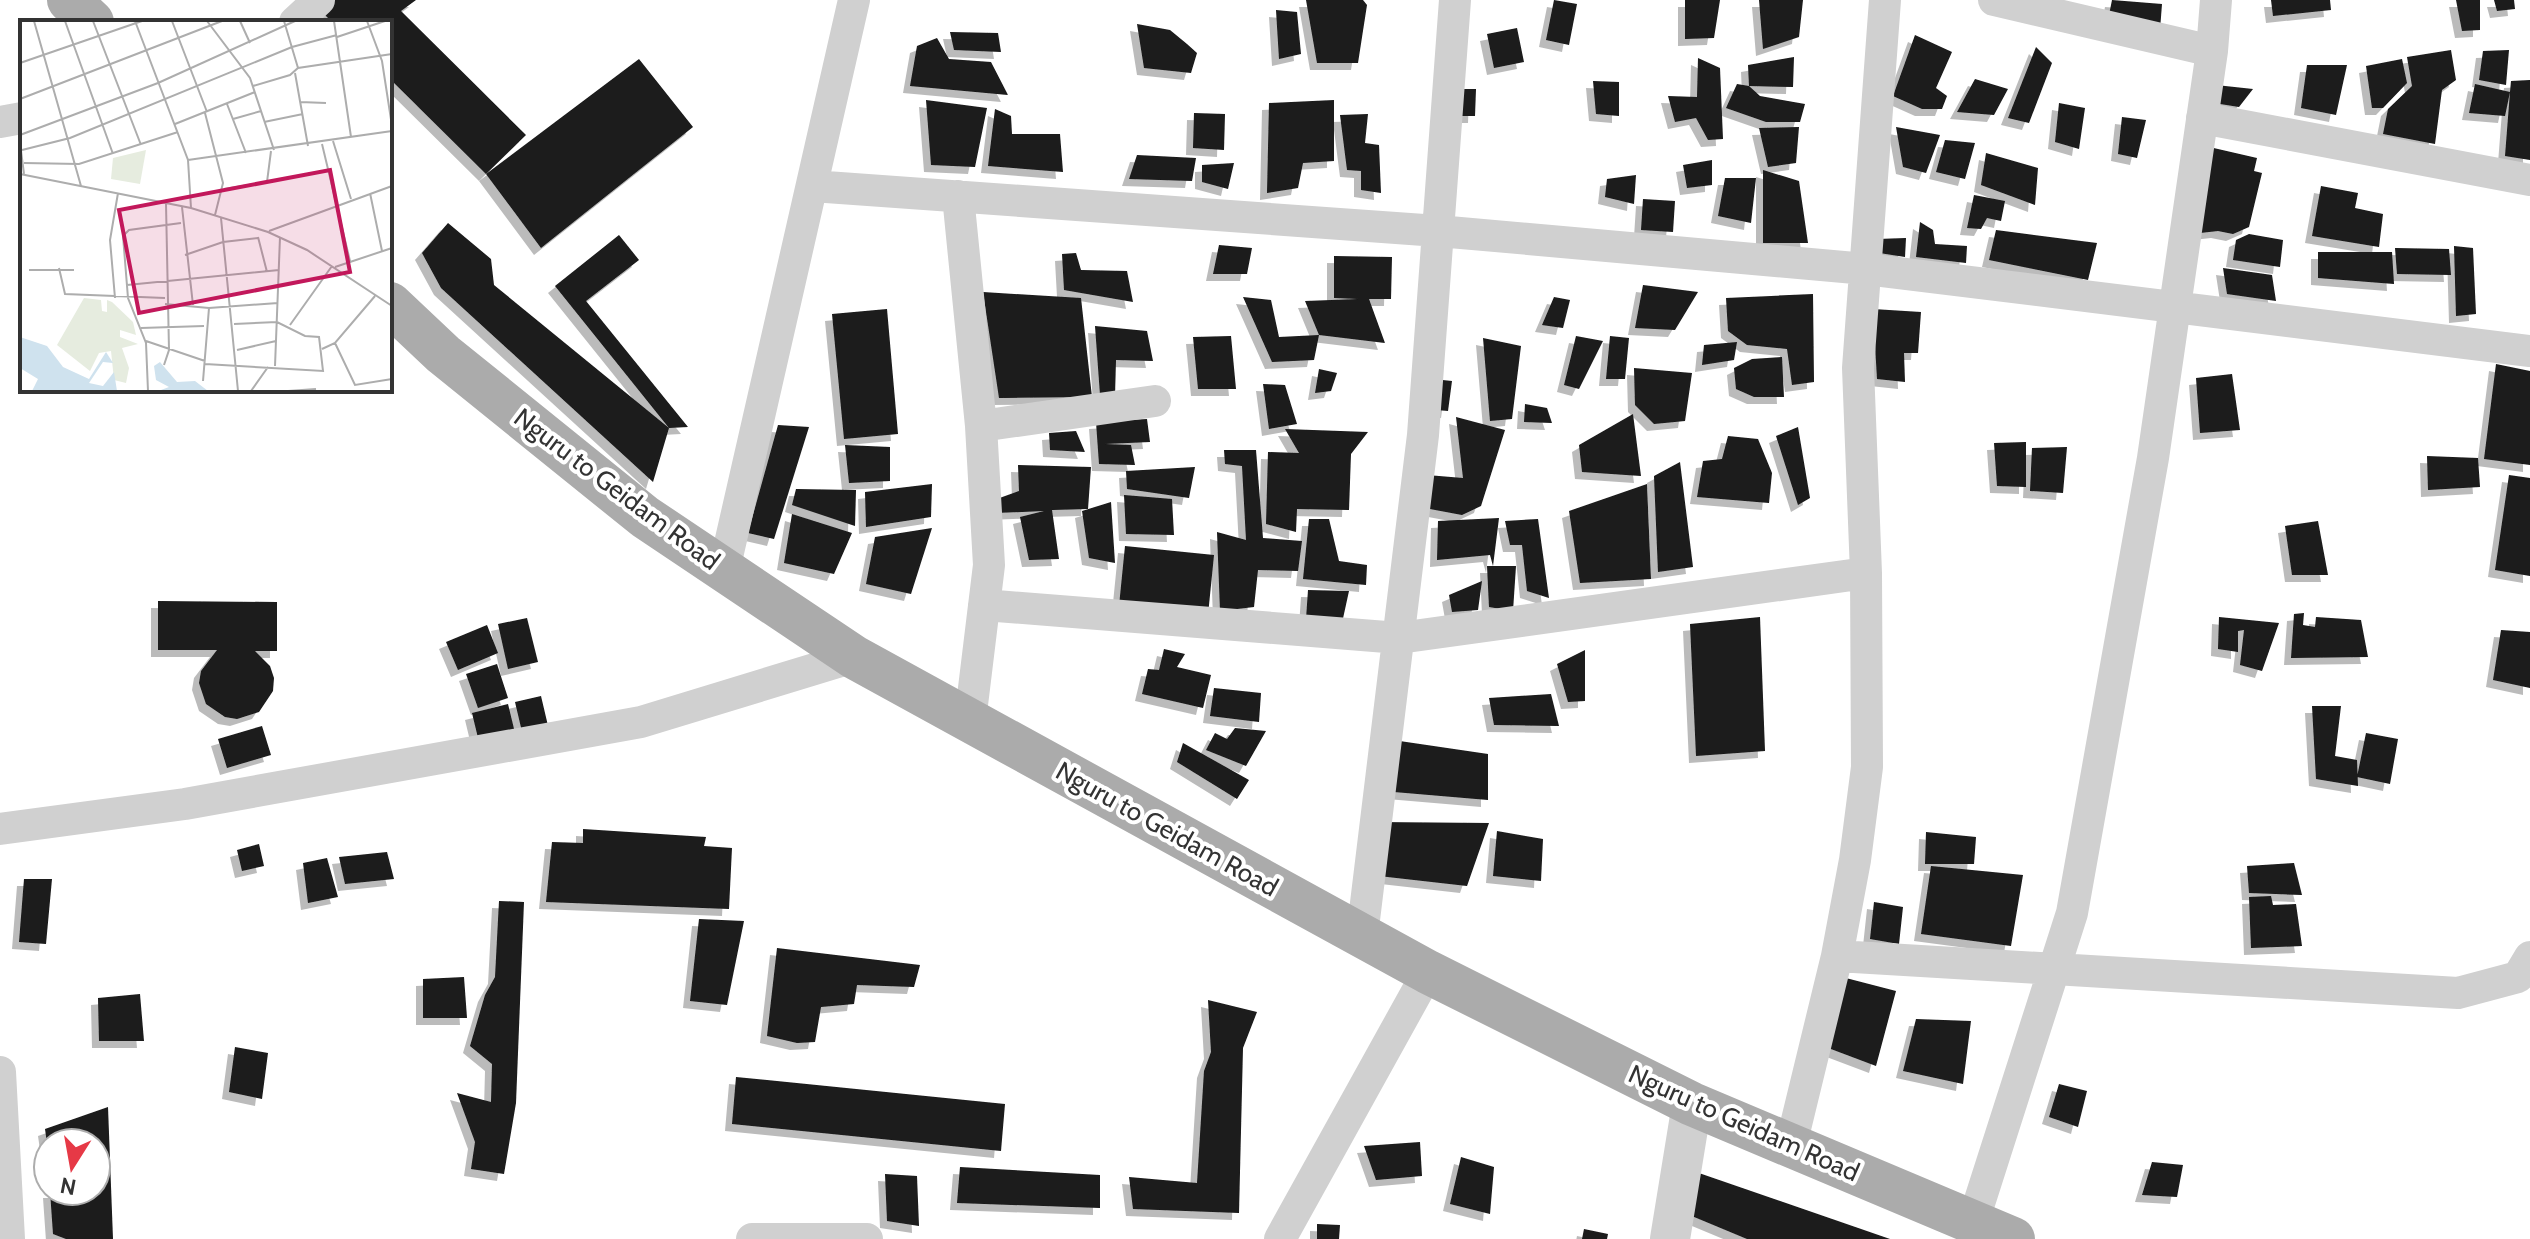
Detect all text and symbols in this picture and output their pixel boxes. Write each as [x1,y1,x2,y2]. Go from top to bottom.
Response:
inset map [20,20,392,392]
street label: Nguru to Geidam Road [508,401,726,577]
street label: Nguru to Geidam Road [1050,755,1284,903]
street label: Nguru to Geidam Road [1624,1058,1864,1188]
north arrow [32,1127,112,1207]
text: N [58,1171,78,1201]

